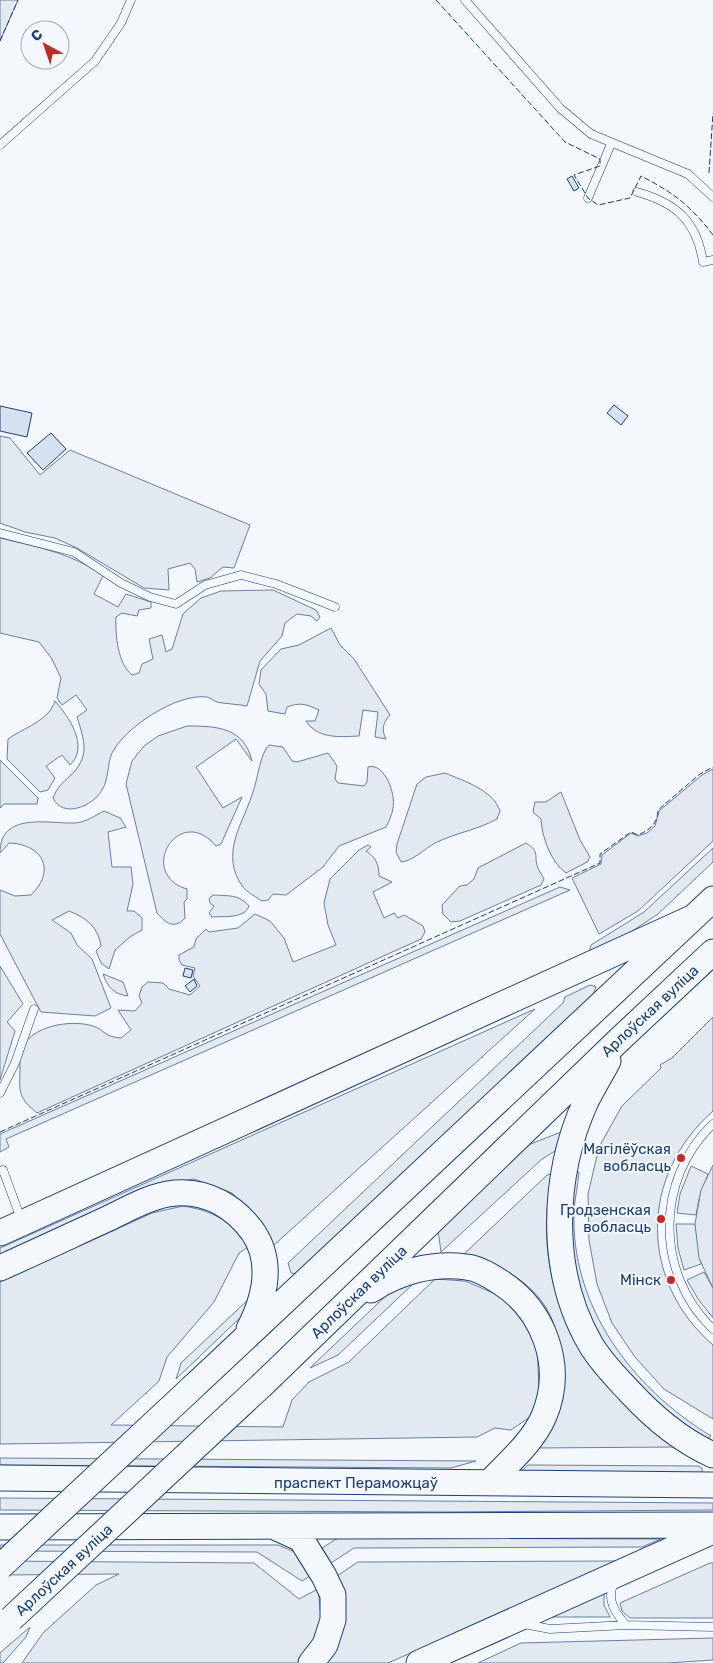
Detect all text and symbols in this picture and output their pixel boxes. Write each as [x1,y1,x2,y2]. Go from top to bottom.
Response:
north arrow [20,20,70,70]
text: С [28,26,46,45]
street label: Арлоўская вуліца [598,961,702,1061]
place label: Магілёўская вобласць [583,1140,671,1175]
marker: Магілёўская вобласць [675,1152,687,1164]
place label: Гродзенская вобласць [560,1201,651,1236]
marker: Гродзенская вобласць [655,1213,667,1225]
street label: Арлоўская вуліца [307,1242,411,1342]
place label: Мінск [620,1271,661,1289]
marker: Мінск [665,1274,677,1286]
street label: праспект Пераможцаў [274,1474,438,1492]
street label: Арлоўская вуліца [12,1520,116,1620]

